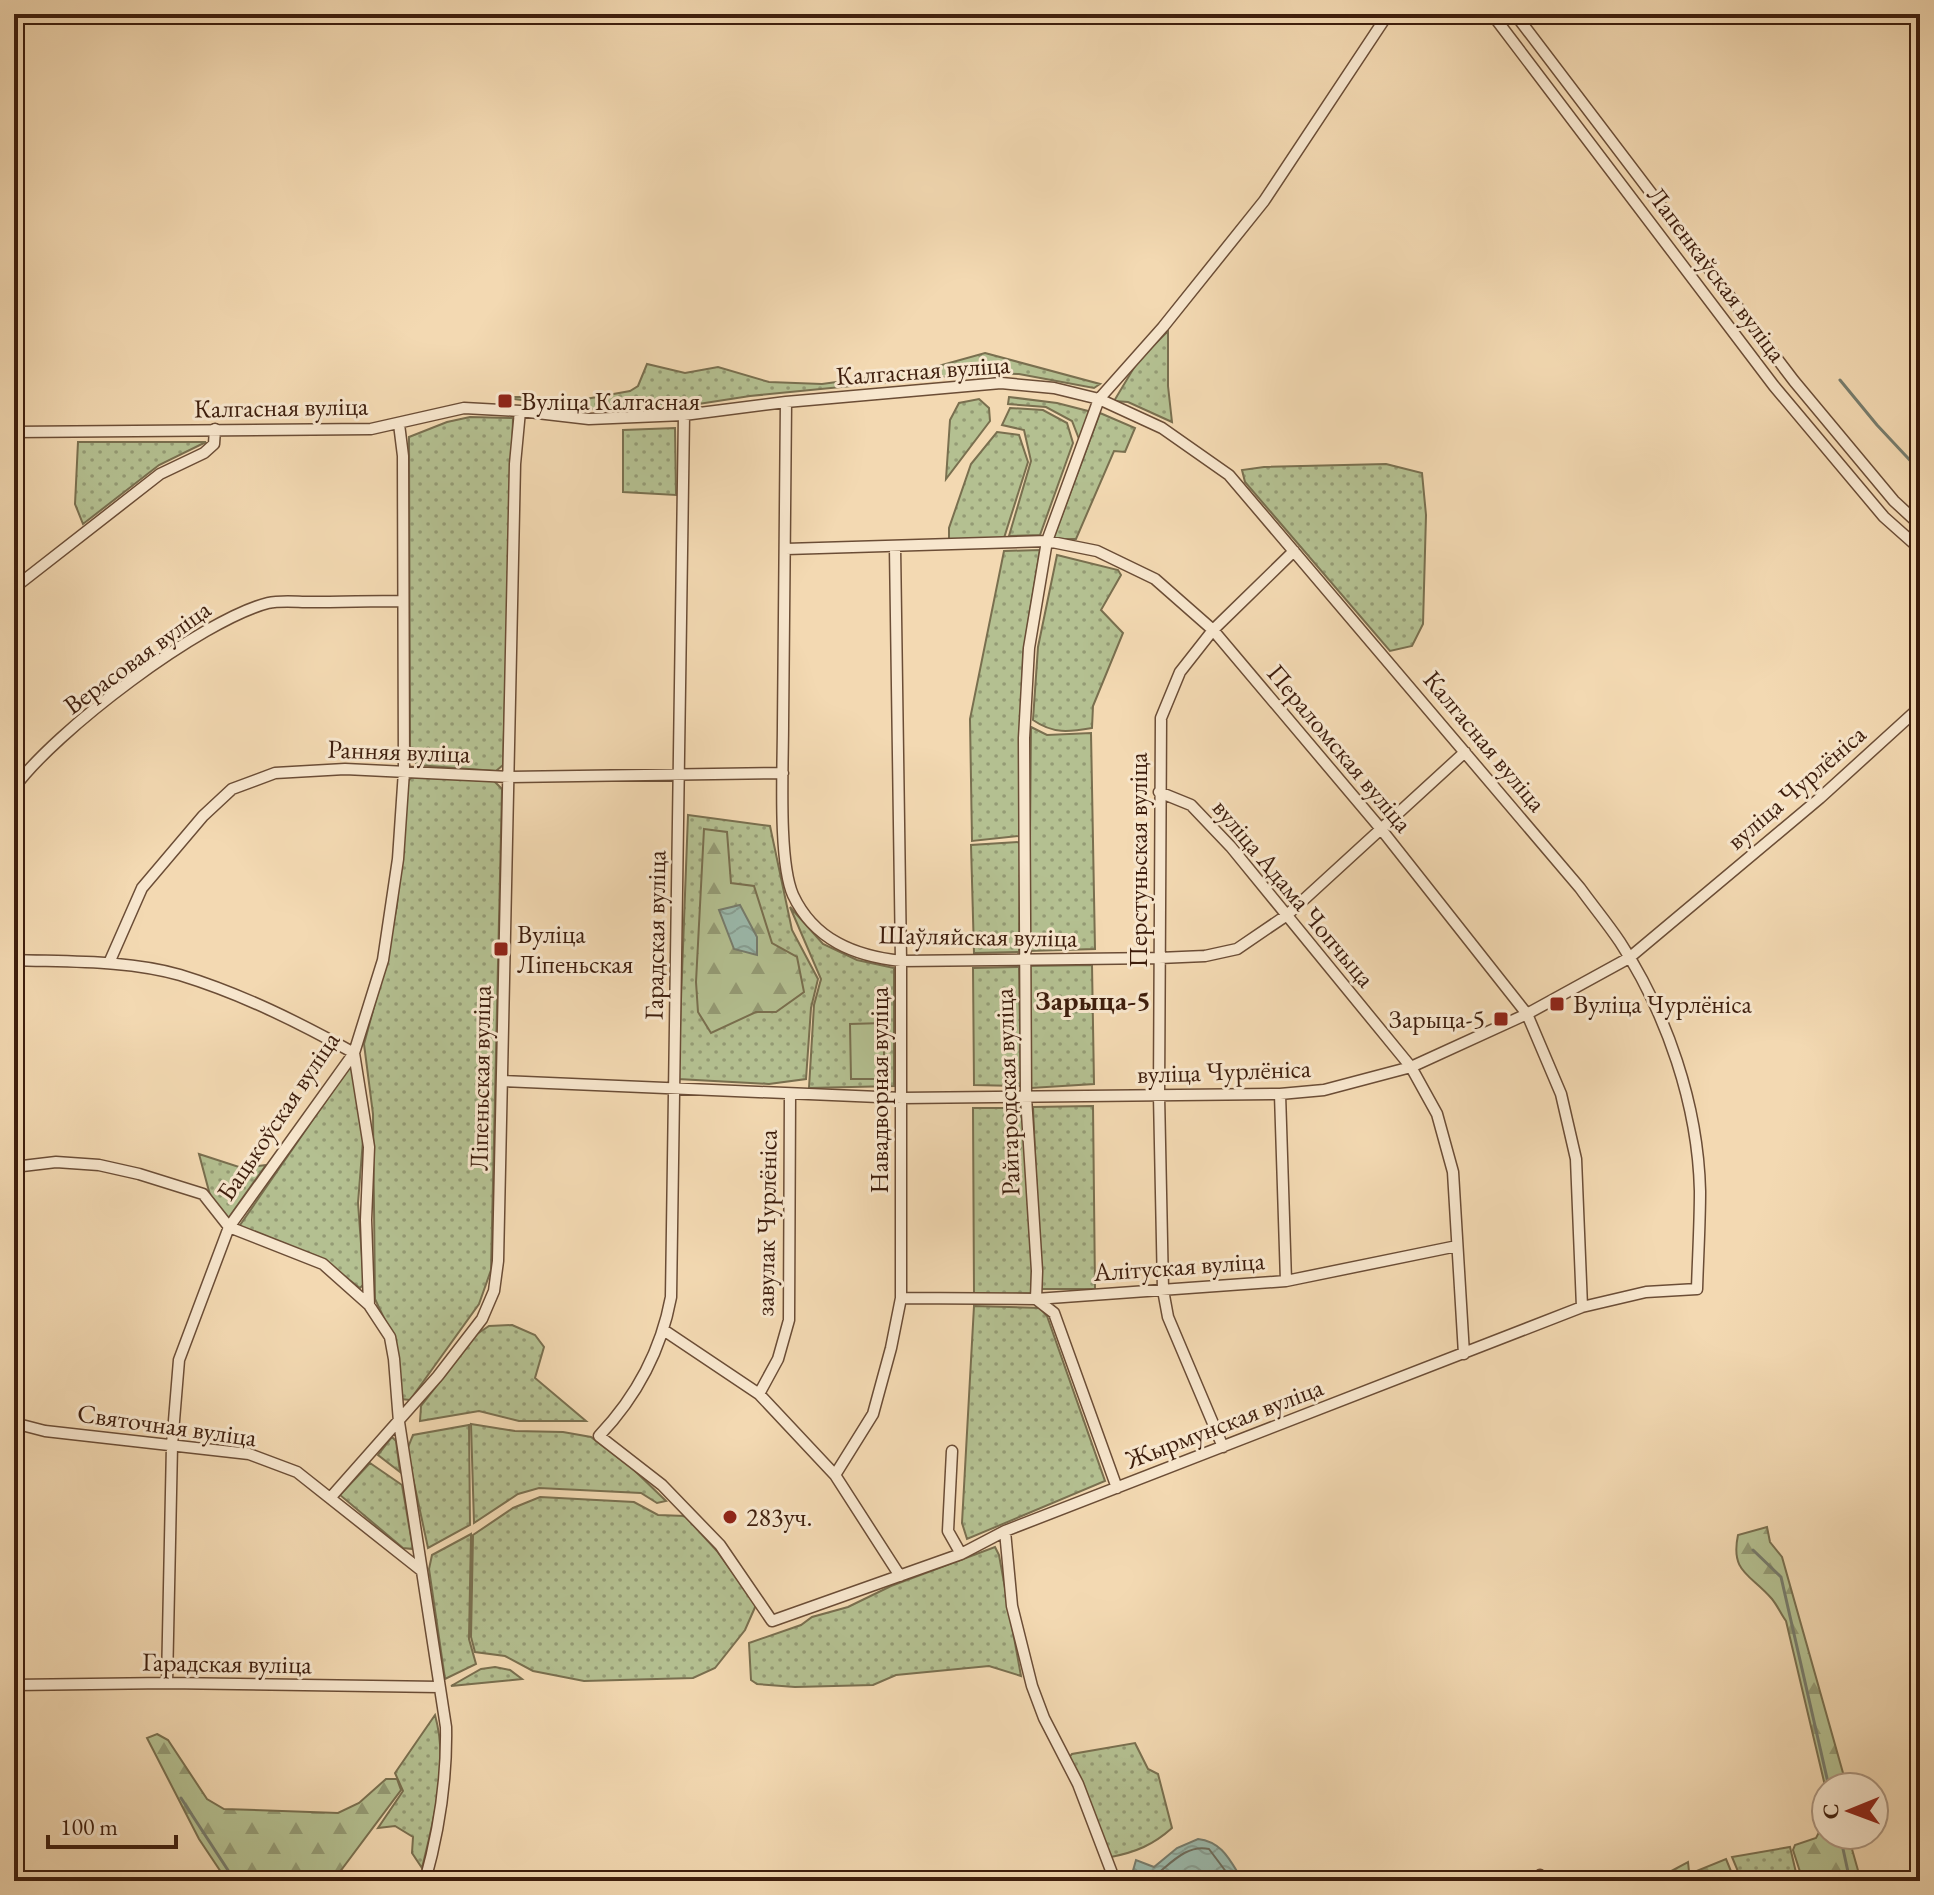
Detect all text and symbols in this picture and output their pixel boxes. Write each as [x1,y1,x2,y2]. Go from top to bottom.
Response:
street label: Лапенкаўская вуліца [1640,179,1795,369]
street label: Калгасная вуліца [835,347,1012,393]
place label: Вуліца Калгасная [521,384,700,418]
street label: Калгасная вуліца [193,388,369,426]
marker: Вуліца Калгасная [496,392,514,410]
street label: Верасовая вуліца [57,592,218,722]
street label: Пераломская вуліца [1260,657,1421,840]
street label: Калгасная вуліца [1416,663,1555,819]
street label: вуліца Чурлёніса [1719,717,1873,857]
street label: Ранняя вуліца [327,732,472,771]
street label: Перстуньская вуліца [1121,752,1155,968]
street label: вуліца Адама Чопчыца [1205,792,1383,995]
street label: Гарадская вуліца [637,849,673,1020]
place label: Вуліца Ліпеньская [517,917,633,981]
street label: Шаўляйская вуліца [878,917,1078,955]
marker: Вуліца Ліпеньская [492,940,510,958]
district label: Зарыца-5 [1035,982,1151,1018]
street label: Ліпеньская вуліца [461,984,499,1171]
street label: Навадворная вуліца [862,986,896,1193]
street label: Райгародская вуліца [986,987,1028,1196]
place label: Вуліца Чурлёніса [1573,987,1752,1021]
marker: Вуліца Чурлёніса [1548,995,1566,1013]
place label: Зарыца-5 [1389,1002,1485,1036]
marker: Зарыца-5 [1492,1010,1510,1028]
street label: Бацькоўская вуліца [209,1024,348,1207]
street label: вуліца Чурлёніса [1136,1051,1312,1091]
street label: завулак Чурлёніса [747,1129,785,1317]
street label: Алітуская вуліца [1091,1243,1266,1289]
street label: Жырмунская вуліца [1119,1369,1328,1477]
street label: Святочная вуліца [75,1396,260,1455]
place label: 283уч. [746,1500,812,1534]
marker: 283уч. [721,1508,739,1526]
street label: Гарадская вуліца [142,1645,313,1681]
north arrow [1810,1771,1890,1851]
scale bar [48,1799,176,1849]
text: С [1816,1803,1845,1819]
text: 100 m [60,1811,118,1842]

